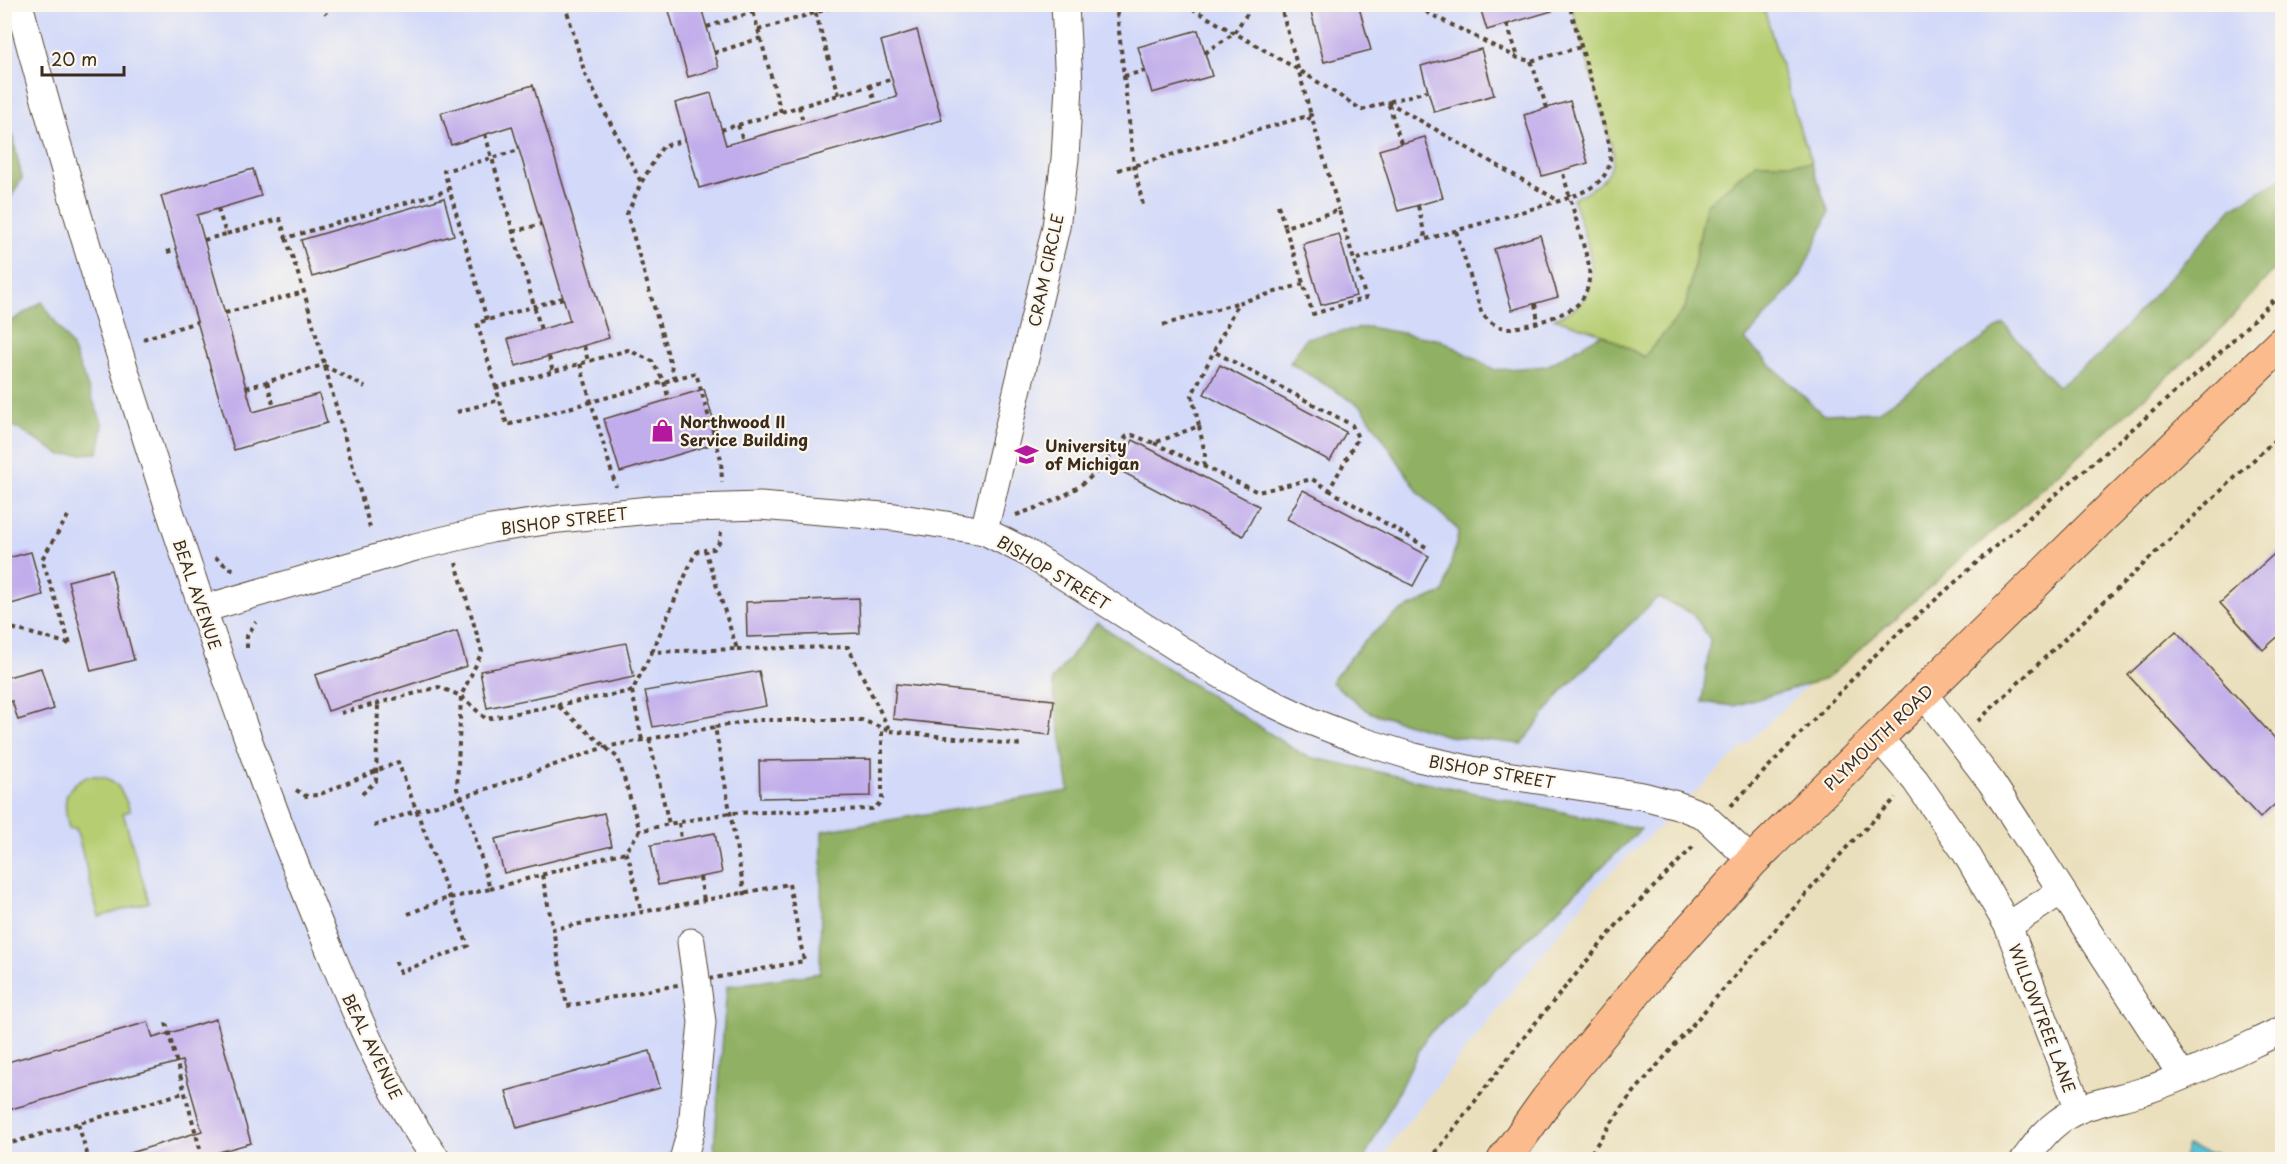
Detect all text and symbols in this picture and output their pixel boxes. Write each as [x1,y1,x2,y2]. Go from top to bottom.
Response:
scale bar [42,39,124,77]
text: 20 m [51,45,97,72]
street label: CRAM CIRCLE [1021,211,1069,329]
place label: Northwood II Service Building [680,409,808,451]
shop icon: Northwood II Service Building [649,417,675,443]
place label: University of Michigan [1045,433,1140,475]
school or university icon: University of Michigan [1014,441,1040,467]
street label: BISHOP STREET [499,500,629,540]
street label: BISHOP STREET [993,529,1115,615]
street label: BEAL AVENUE [168,535,228,653]
street label: PLYMOUTH ROAD [1818,678,1938,796]
street label: BISHOP STREET [1427,748,1557,794]
street label: WILLOWTREE LANE [2003,940,2083,1096]
street label: BEAL AVENUE [337,989,409,1103]

